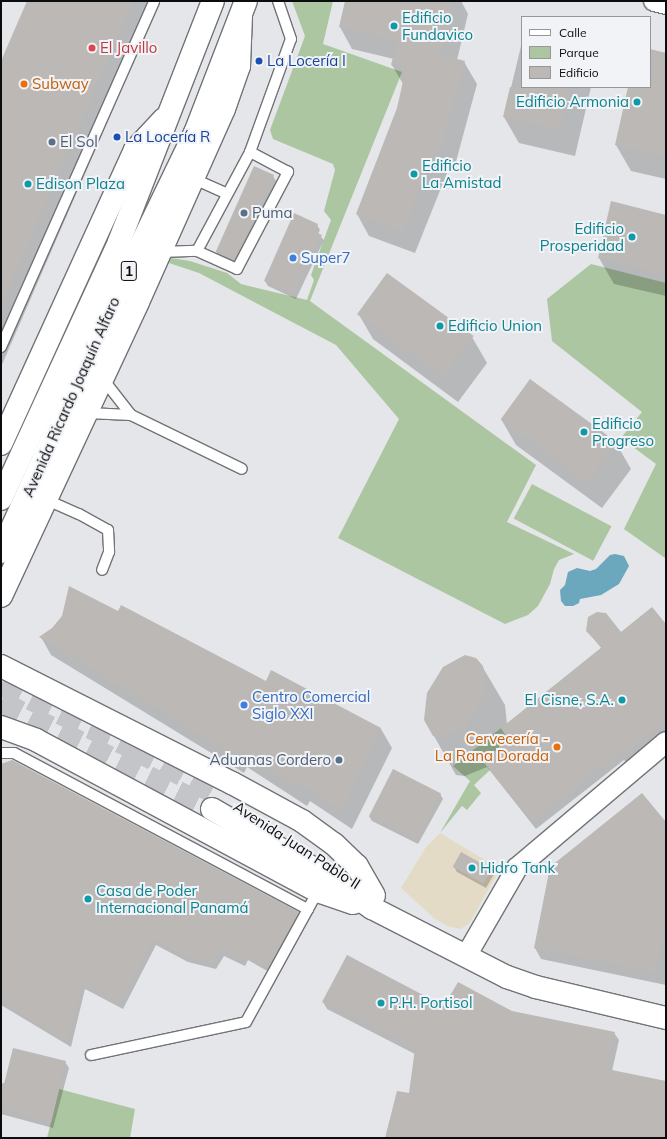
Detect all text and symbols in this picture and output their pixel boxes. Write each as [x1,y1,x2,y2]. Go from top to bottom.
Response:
place label: Edificio Fundavico [402,8,473,43]
legend [521,16,651,88]
marker: Edificio Fundavico [389,21,399,31]
text: Calle [559,25,586,40]
place label: El Javillo [100,39,157,57]
marker: El Javillo [87,43,97,53]
text: Parque [559,45,599,60]
place label: La Locería I [267,52,346,70]
marker: La Locería I [254,56,264,66]
text: Edificio [559,65,599,80]
place label: Subway [32,75,89,93]
marker: Subway [19,79,29,89]
place label: Edificio Armonia [516,93,629,111]
marker: Edificio Armonia [632,97,642,107]
place label: La Locería R [125,128,210,146]
marker: La Locería R [112,132,122,142]
place label: El Sol [60,133,98,151]
marker: El Sol [47,137,57,147]
place label: Edificio La Amistad [422,156,501,191]
marker: Edificio La Amistad [409,169,419,179]
place label: Edison Plaza [36,175,125,193]
marker: Edison Plaza [23,179,33,189]
place label: Puma [252,204,292,222]
marker: Puma [239,208,249,218]
place label: Edificio Prosperidad [540,219,624,254]
marker: Edificio Prosperidad [627,232,637,242]
place label: Super7 [301,249,351,267]
marker: Super7 [288,253,298,263]
road number: 1 [120,259,138,283]
street label: Avenida Ricardo Joaquín Alfaro [19,294,123,500]
place label: Edificio Union [448,317,542,335]
marker: Edificio Union [435,321,445,331]
place label: Edificio Progreso [592,414,654,449]
marker: Edificio Progreso [579,427,589,437]
place label: Centro Comercial Siglo XXI [252,687,370,722]
place label: El Cisne, S.A. [524,691,614,709]
marker: El Cisne, S.A. [617,695,627,705]
marker: Centro Comercial Siglo XXI [239,700,249,710]
place label: Cervecería - La Rana Dorada [435,729,549,764]
marker: Cervecería - La Rana Dorada [552,742,562,752]
place label: Aduanas Cordero [210,751,331,769]
marker: Aduanas Cordero [334,755,344,765]
street label: Avenida Juan Pablo II [230,797,364,893]
place label: Hidro Tank [480,859,555,877]
marker: Hidro Tank [467,863,477,873]
place label: Casa de Poder Internacional Panamá [96,881,248,916]
marker: Casa de Poder Internacional Panamá [83,894,93,904]
place label: P.H. Portisol [389,994,472,1012]
marker: P.H. Portisol [376,998,386,1008]

